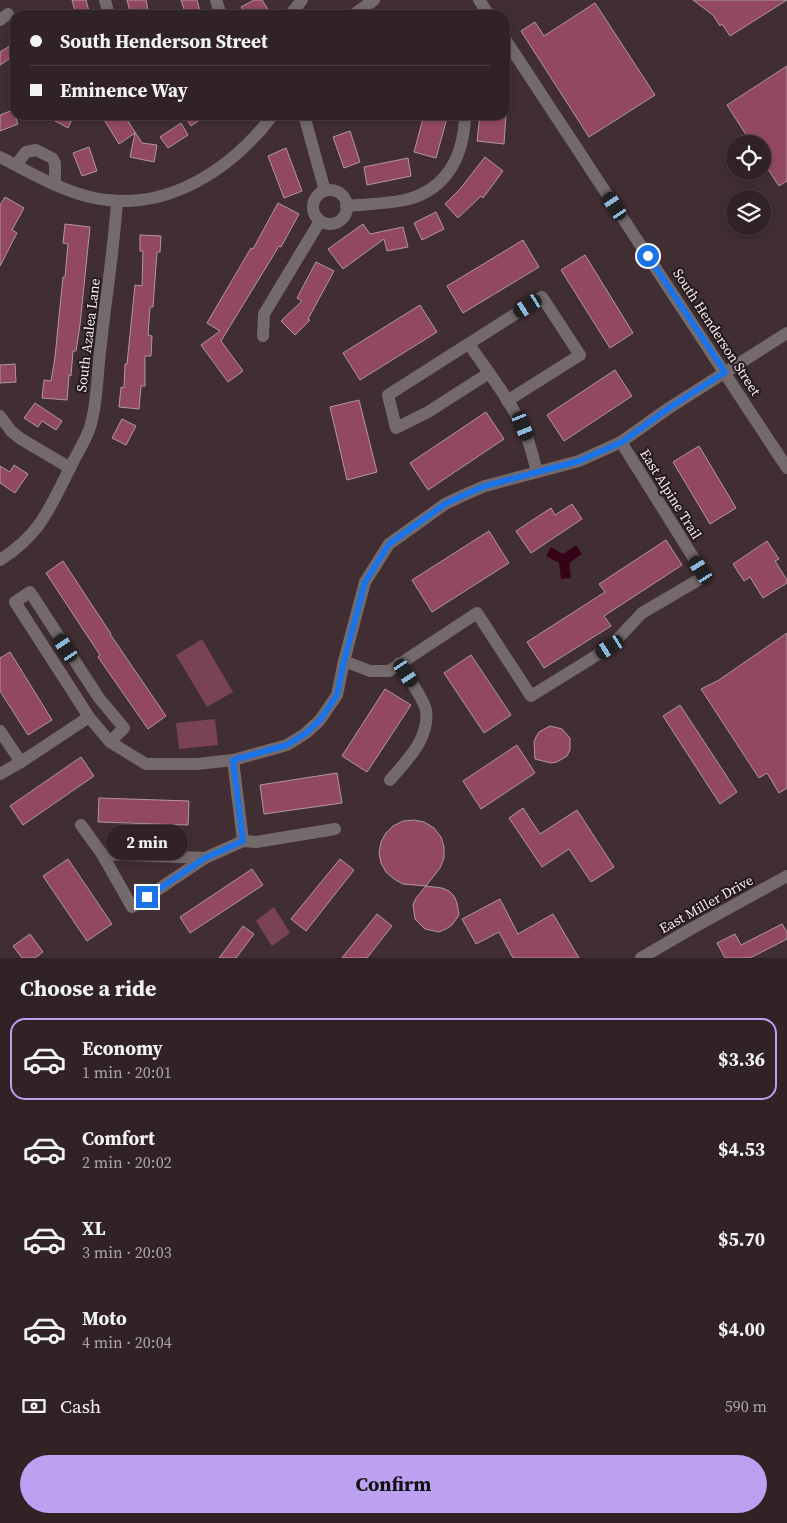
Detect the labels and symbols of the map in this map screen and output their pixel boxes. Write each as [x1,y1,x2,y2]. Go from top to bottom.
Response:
car [600,189,629,223]
route start [637,245,659,267]
street label: South Henderson Street [668,264,766,400]
street label: South Azalea Lane [71,277,105,393]
car [511,292,544,320]
car [510,409,535,443]
street label: East Alpine Trail [635,445,707,543]
car [686,553,715,587]
car [51,631,80,665]
car [593,633,626,661]
car [391,656,420,690]
callout: 2 min [106,824,188,860]
street label: East Miller Drive [655,870,757,938]
route end [136,886,158,908]

